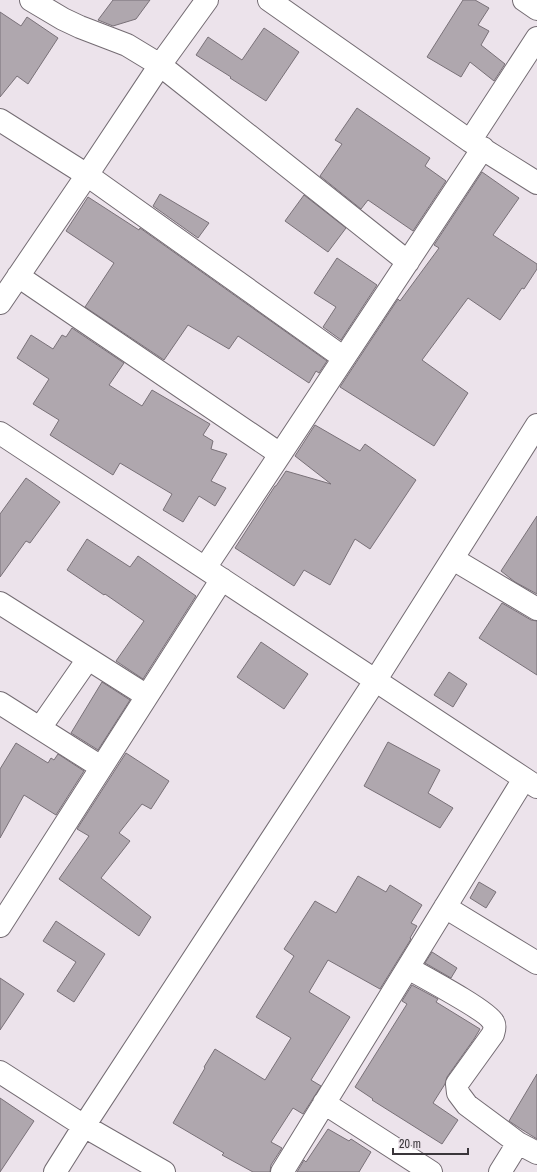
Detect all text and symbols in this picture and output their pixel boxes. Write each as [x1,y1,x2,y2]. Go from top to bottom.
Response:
scale bar [393,1130,468,1156]
text: 20 m [399,1136,421,1152]

